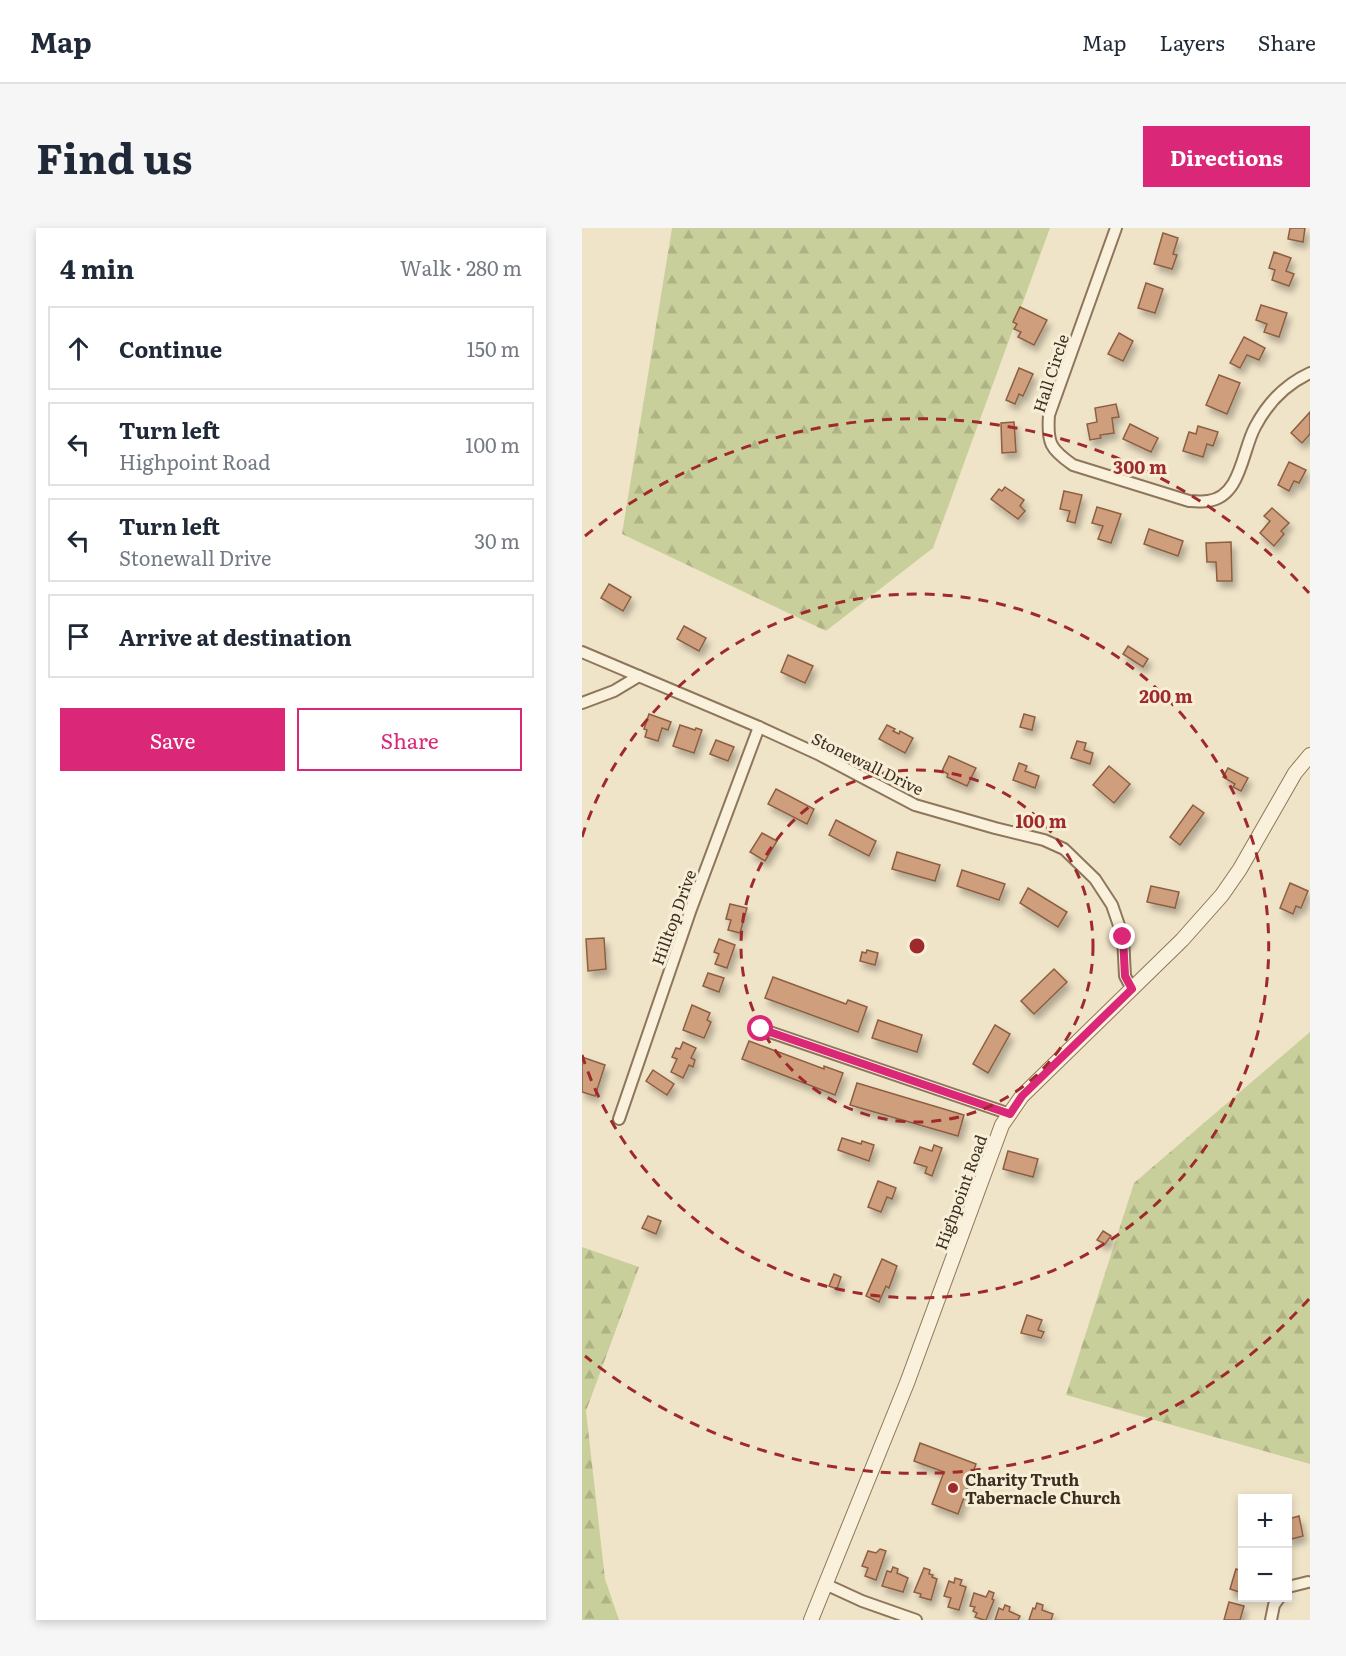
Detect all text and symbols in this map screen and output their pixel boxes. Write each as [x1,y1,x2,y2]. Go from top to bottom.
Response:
text: Map [30,20,92,62]
text: Map [1082,26,1127,57]
text: Layers [1160,26,1225,57]
text: Share [1258,26,1316,57]
text: Find us [36,125,193,187]
button: Directions [1143,126,1310,187]
text: 4 min [60,248,134,287]
text: Walk · 280 m [400,252,522,282]
street label: Hall Circle [1026,331,1074,415]
icon: ahead [62,332,95,365]
text: Continue [119,332,222,365]
text: 150 m [467,333,520,363]
text: Turn left [119,413,220,446]
icon: left [62,428,95,461]
text: 100 m [465,429,520,459]
text: Highpoint Road [119,446,270,476]
text: 300 m [1113,453,1167,480]
text: Turn left [119,509,220,542]
icon: left [62,524,95,557]
text: 30 m [474,525,520,555]
text: Stonewall Drive [119,542,271,572]
icon: arrive [62,620,95,653]
text: Arrive at destination [119,620,352,653]
text: 200 m [1139,682,1193,709]
button: Save [60,708,285,771]
button: Share [297,708,522,771]
street label: Stonewall Drive [808,726,928,800]
text: 100 m [1015,807,1067,834]
street label: Hilltop Drive [645,866,701,968]
route end [1109,923,1135,949]
centre of rings [907,936,927,956]
route start [747,1015,773,1041]
street label: Highpoint Road [928,1131,992,1253]
place label: Charity Truth Tabernacle Church [965,1467,1121,1509]
marker: Charity Truth Tabernacle Church [946,1481,960,1495]
map controls [1238,1494,1292,1602]
button: + [1238,1494,1292,1548]
button: − [1238,1548,1292,1602]

